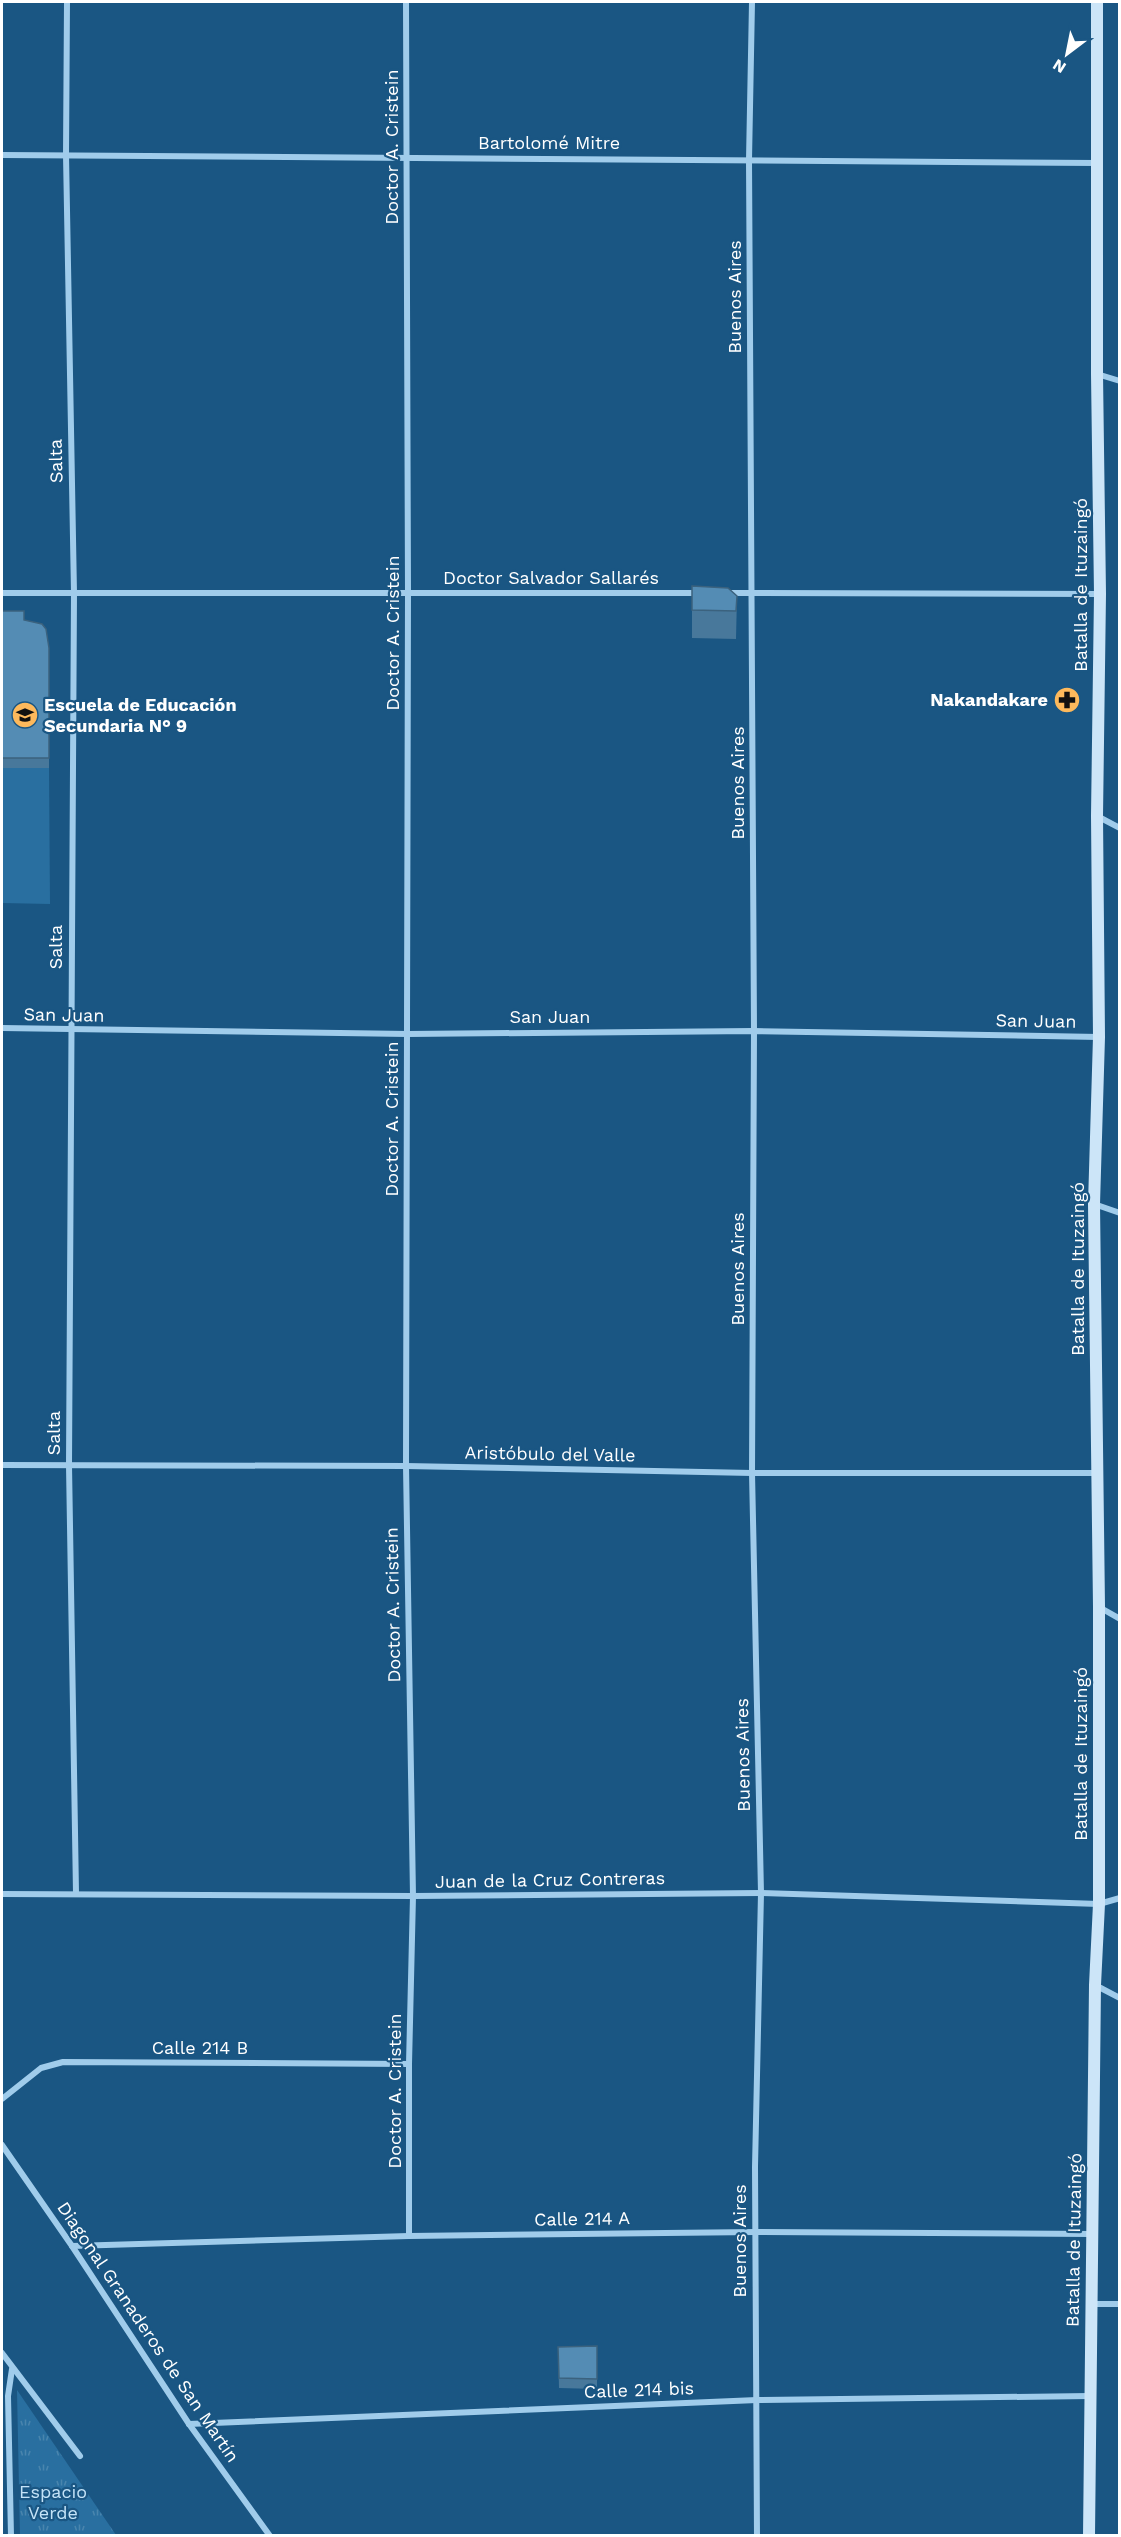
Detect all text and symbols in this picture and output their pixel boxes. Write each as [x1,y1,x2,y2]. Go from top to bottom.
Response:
north arrow [1037,24,1097,84]
text: N [1049,55,1069,77]
street label: Doctor A. Cristein [381,69,402,225]
street label: Bartolomé Mitre [478,132,620,153]
street label: Buenos Aires [724,240,745,354]
street label: Salta [45,439,66,483]
street label: Batalla de Ituzaingó [1070,498,1091,672]
street label: Doctor A. Cristein [382,555,403,711]
street label: Doctor Salvador Sallarés [443,567,659,588]
pharmacy icon: Nakandakare [1052,685,1082,715]
place label: Nakandakare [930,689,1048,710]
place label: Escuela de Educación Secundaria N° 9 [44,694,237,736]
school or university icon: Escuela de Educación Secundaria N° 9 [10,700,40,730]
street label: Buenos Aires [727,726,748,840]
street label: Salta [45,925,66,969]
street label: San Juan [23,1003,105,1026]
street label: San Juan [510,1006,590,1027]
street label: San Juan [995,1009,1077,1032]
street label: Doctor A. Cristein [381,1041,402,1197]
street label: Batalla de Ituzaingó [1067,1182,1088,1356]
street label: Buenos Aires [727,1212,748,1326]
street label: Salta [43,1411,64,1455]
street label: Aristóbulo del Valle [464,1442,636,1465]
street label: Doctor A. Cristein [381,1527,404,1683]
street label: Batalla de Ituzaingó [1070,1667,1091,1841]
street label: Buenos Aires [731,1698,754,1812]
street label: Juan de la Cruz Contreras [435,1867,665,1892]
street label: Doctor A. Cristein [384,2013,405,2169]
street label: Calle 214 B [152,2037,248,2058]
street label: Batalla de Ituzaingó [1061,2153,1086,2327]
street label: Buenos Aires [729,2184,750,2298]
street label: Diagonal Granaderos de San Martín [53,2197,244,2466]
street label: Calle 214 A [534,2207,630,2230]
street label: Calle 214 bis [584,2377,694,2402]
park label: Espacio Verde [19,2481,87,2523]

